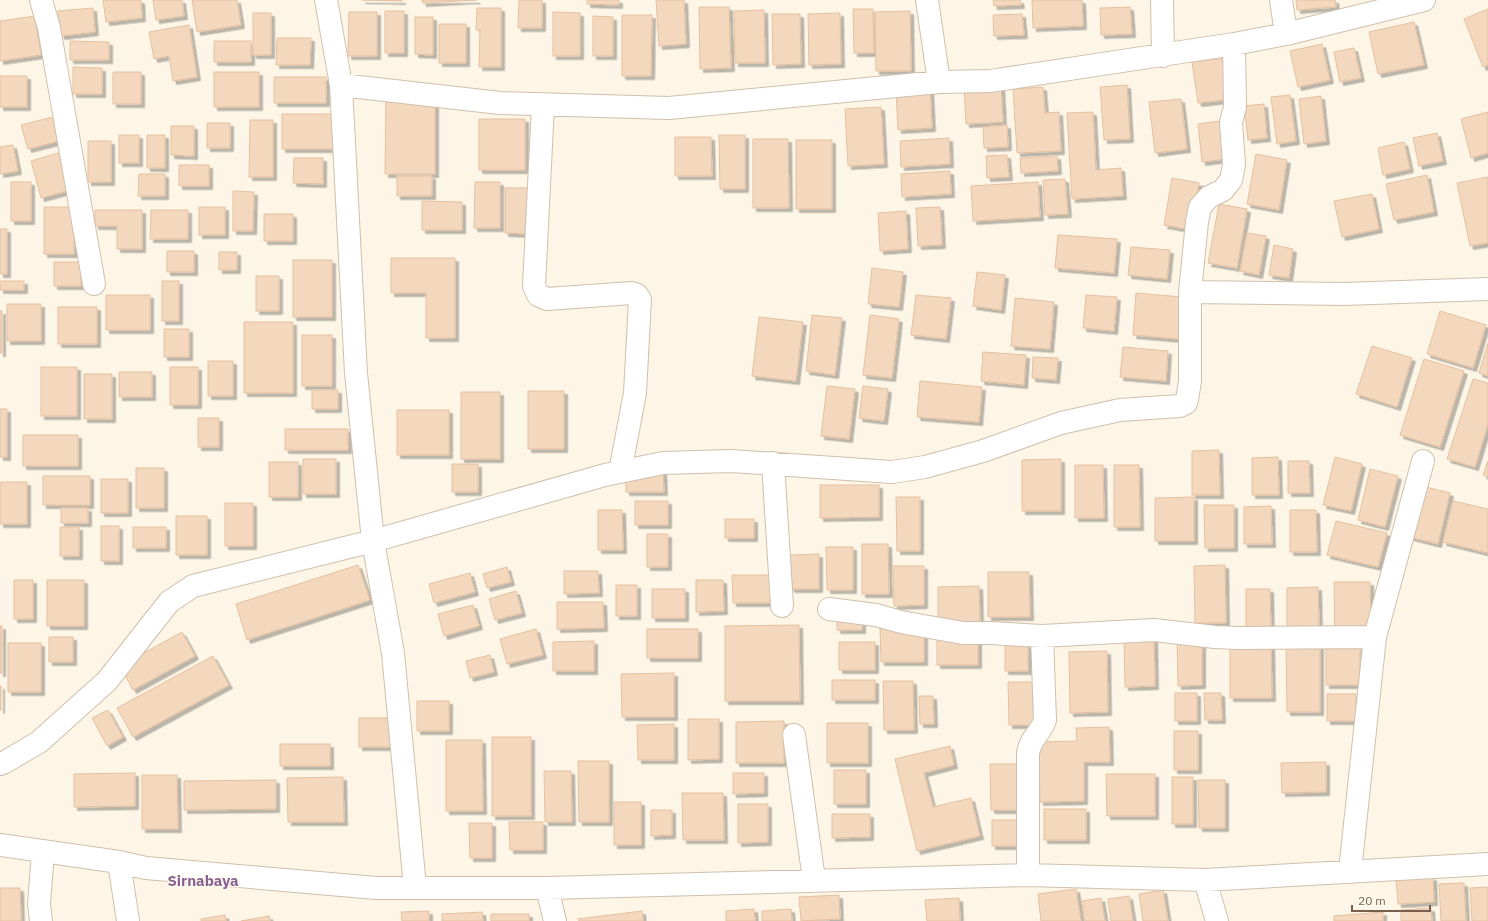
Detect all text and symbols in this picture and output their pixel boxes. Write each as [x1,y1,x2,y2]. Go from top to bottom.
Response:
district label: Sirnabaya [167,871,239,890]
scale bar [1352,887,1430,913]
text: 20 m [1358,893,1386,908]

